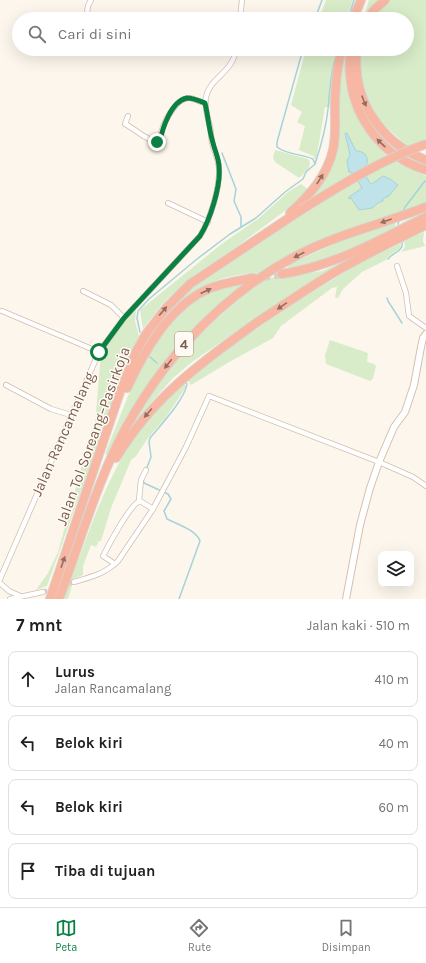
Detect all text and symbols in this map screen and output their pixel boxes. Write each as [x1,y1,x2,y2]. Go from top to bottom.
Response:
search box [12,12,414,56]
icon: search [26,23,48,45]
text: Cari di sini [58,25,132,43]
one-way arrow [361,95,367,107]
route end [148,133,166,151]
one-way arrow [376,139,386,148]
one-way arrow [317,173,324,185]
one-way arrow [380,218,392,224]
one-way arrow [293,252,305,258]
one-way arrow [200,288,212,294]
one-way arrow [277,302,287,310]
one-way arrow [158,306,167,317]
road number: 4 [175,332,193,356]
route start [90,343,108,361]
street label: Jalan Tol Soreang–Pasirkoja [52,344,134,528]
one-way arrow [163,359,172,370]
street label: Jalan Rancamalang [27,369,99,499]
one-way arrow [144,408,153,417]
map controls [378,551,414,587]
button: layers [378,551,414,587]
one-way arrow [60,556,66,568]
text: 7 mnt [16,615,62,635]
text: Jalan kaki · 510 m [307,618,410,633]
text: Lurus [55,663,95,681]
icon: ahead [17,668,39,690]
text: 410 m [374,672,409,687]
text: Jalan Rancamalang [55,681,171,696]
icon: left [17,732,39,754]
text: Belok kiri [55,734,123,752]
text: 40 m [379,736,409,751]
icon: left [17,796,39,818]
text: Belok kiri [55,798,123,816]
text: 60 m [379,800,409,815]
icon: arrive [17,860,39,882]
text: Tiba di tujuan [55,862,155,880]
tab: Peta [55,917,77,954]
tab: Rute [188,917,211,954]
tab: Disimpan [322,917,371,954]

